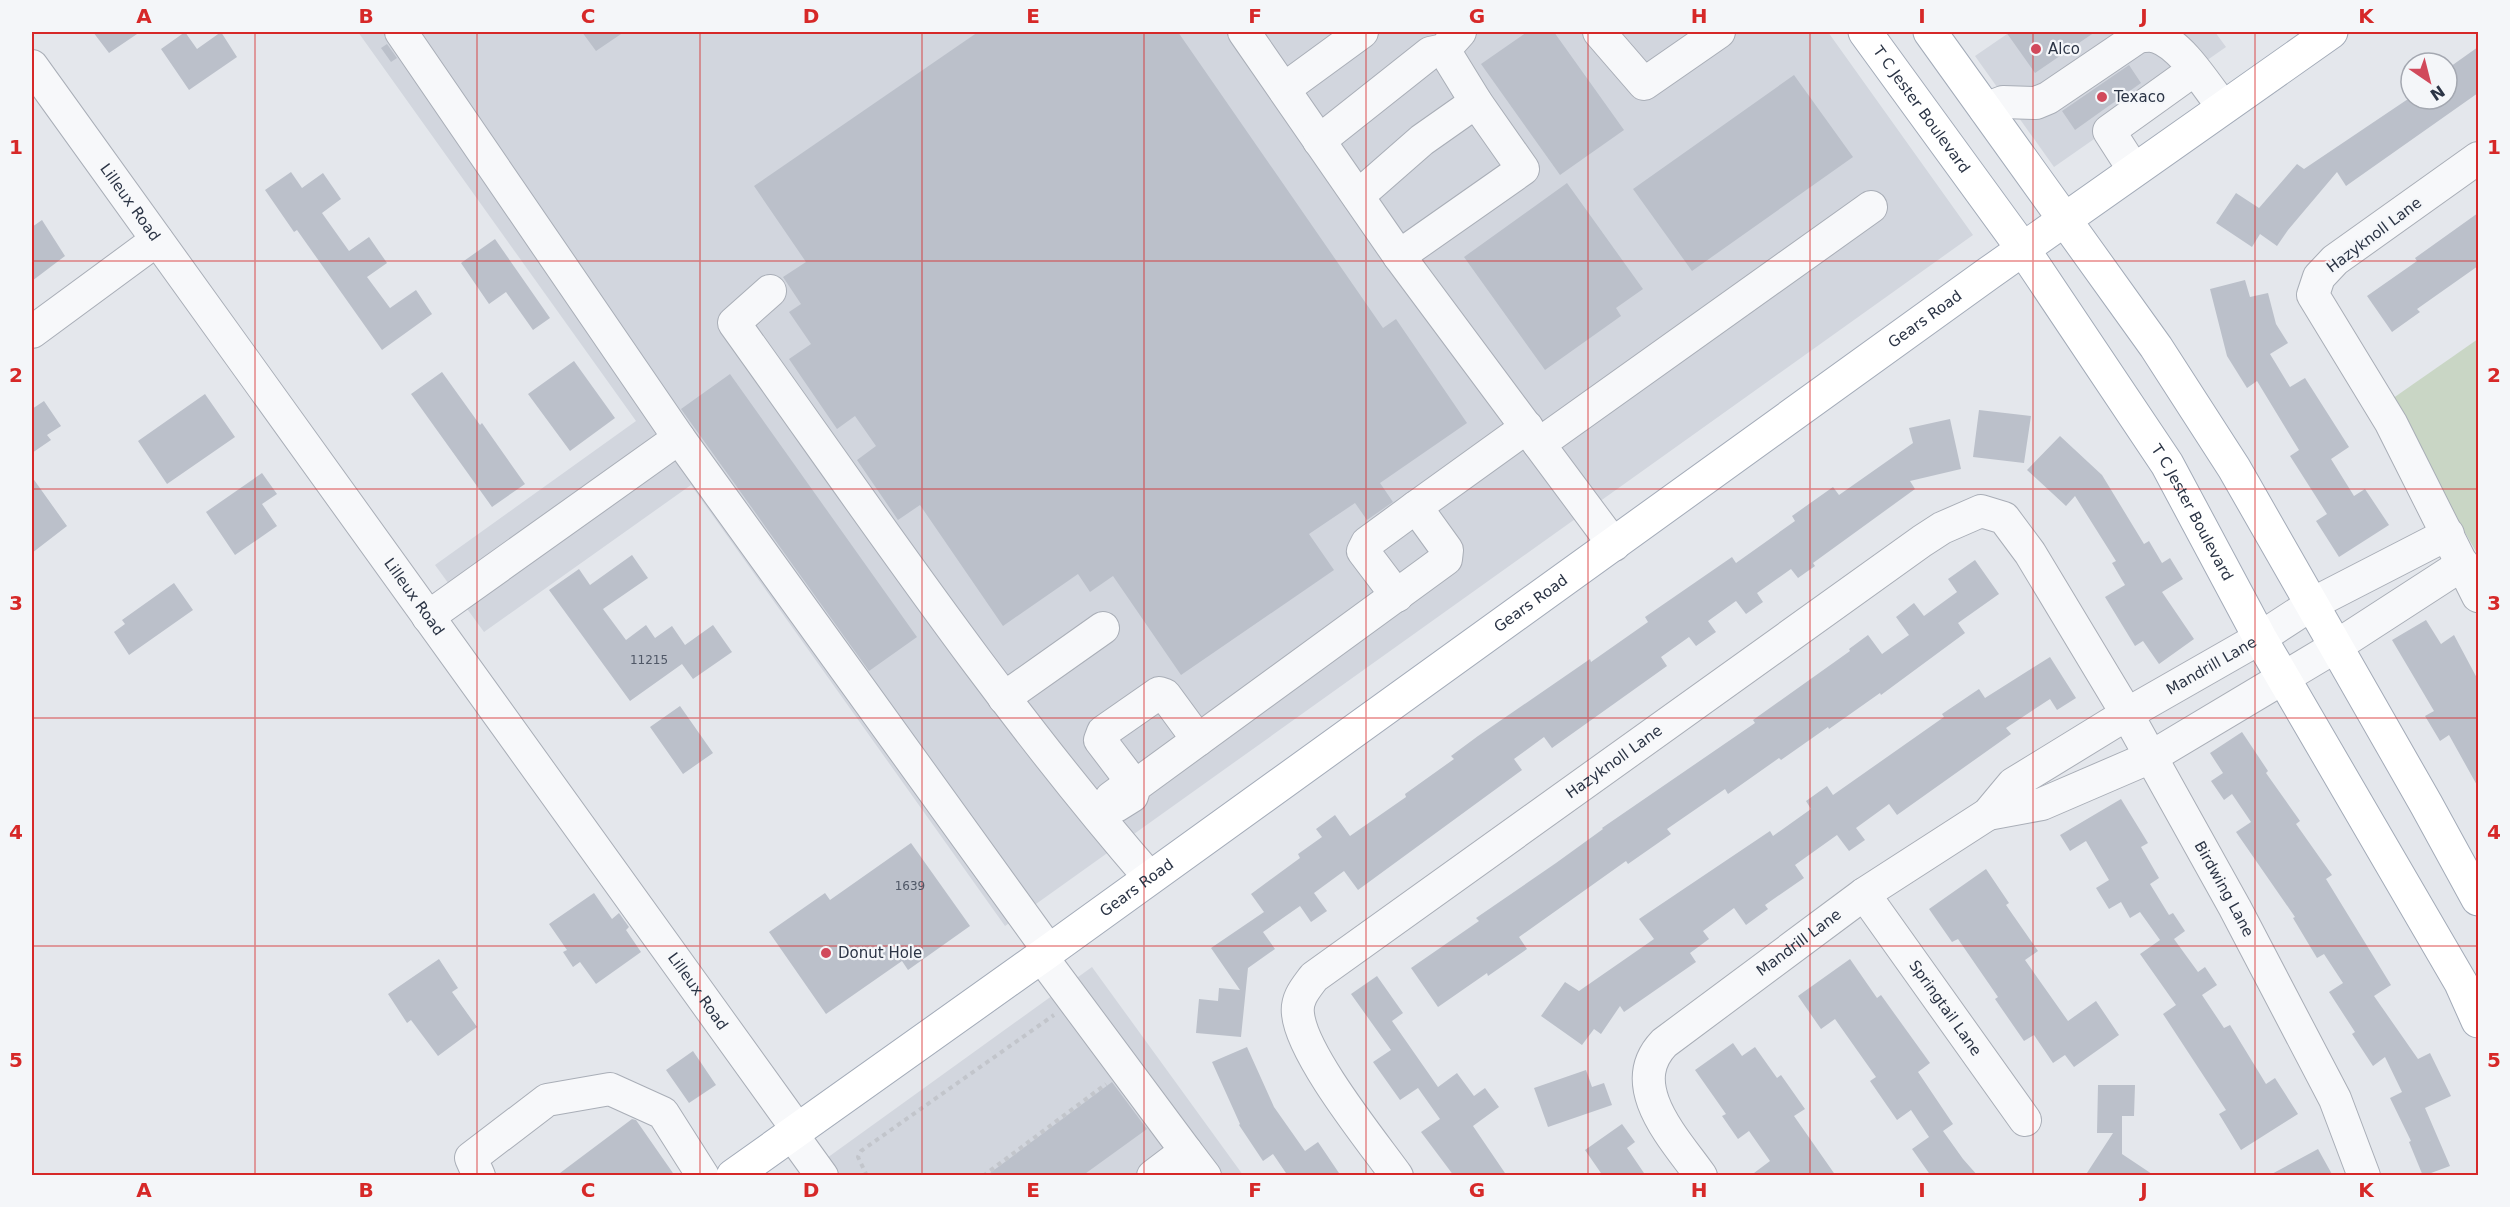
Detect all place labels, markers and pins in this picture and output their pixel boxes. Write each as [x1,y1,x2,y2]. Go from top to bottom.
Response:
place label: Alco [2048,40,2080,58]
marker: Alco [2029,42,2043,56]
place label: Texaco [2113,88,2165,106]
marker: Texaco [2095,90,2109,104]
place label: Donut Hole [838,944,922,962]
marker: Donut Hole [819,946,833,960]

